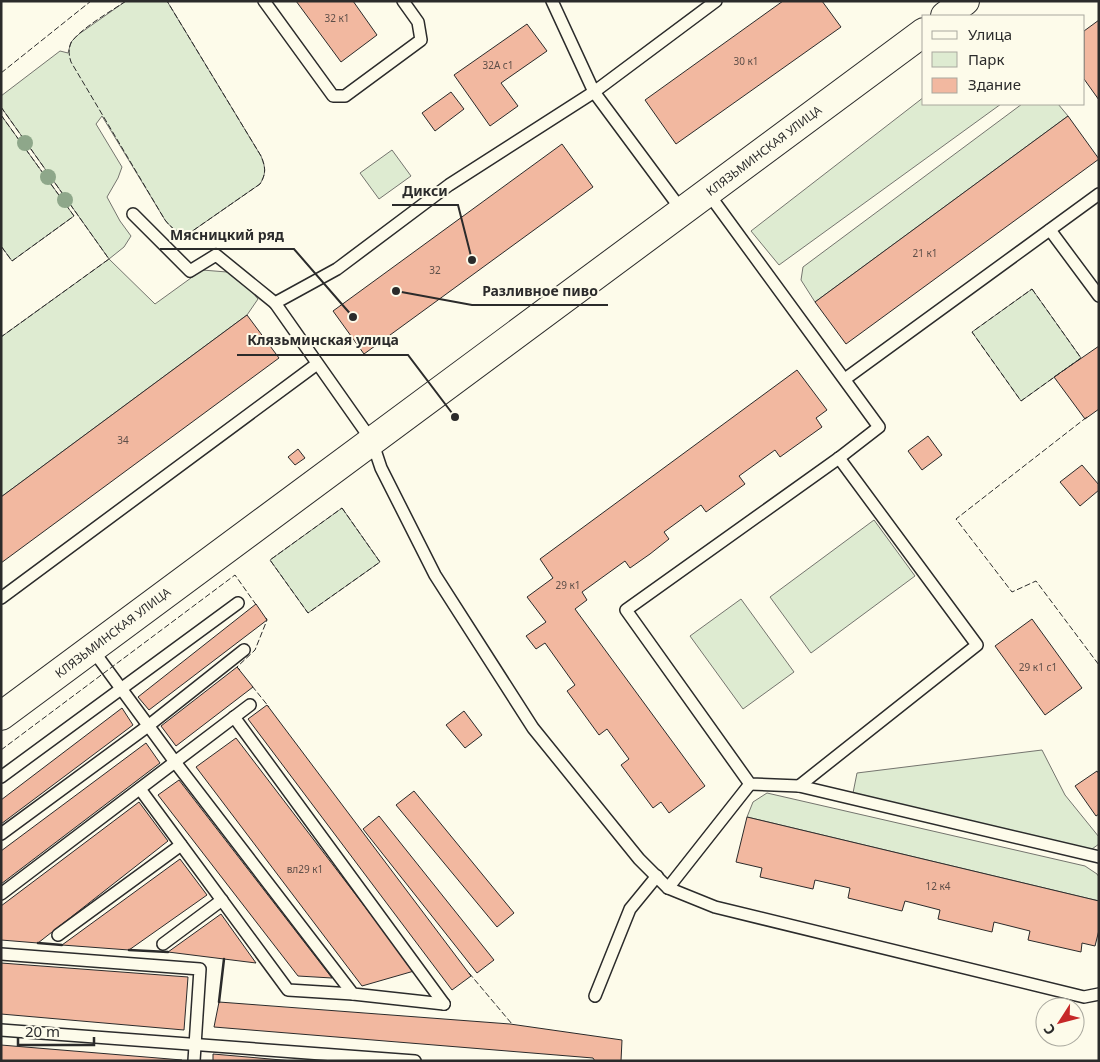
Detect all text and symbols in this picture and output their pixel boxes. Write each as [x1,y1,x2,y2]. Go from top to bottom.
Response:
house number: 32 к1 [324,11,350,25]
legend [922,15,1085,105]
text: Улица [968,24,1012,44]
text: Парк [968,49,1004,69]
house number: 30 к1 [733,54,759,68]
house number: 32А с1 [482,58,514,72]
text: Здание [968,74,1021,94]
street label: КЛЯЗЬМИНСКАЯ УЛИЦА [702,101,825,200]
callout: Дикси [392,176,458,205]
text: Дикси [402,181,448,200]
callout: Мясницкий ряд [160,220,294,249]
text: Мясницкий ряд [170,225,284,244]
house number: 21 к1 [912,246,938,260]
house number: 32 [429,263,441,277]
callout: Разливное пиво [472,276,608,305]
text: Разливное пиво [482,281,598,300]
callout: Клязьминская улица [237,326,408,355]
text: Клязьминская улица [247,330,399,349]
house number: 34 [117,433,129,447]
house number: 29 к1 [555,578,581,592]
street label: КЛЯЗЬМИНСКАЯ УЛИЦА [51,583,174,682]
house number: 29 к1 с1 [1019,660,1057,674]
house number: вл29 к1 [287,862,323,876]
house number: 12 к4 [925,879,951,893]
north arrow [1035,997,1085,1047]
scale bar [18,1014,94,1046]
text: 20 m [25,1021,60,1041]
text: С [1039,1021,1059,1039]

